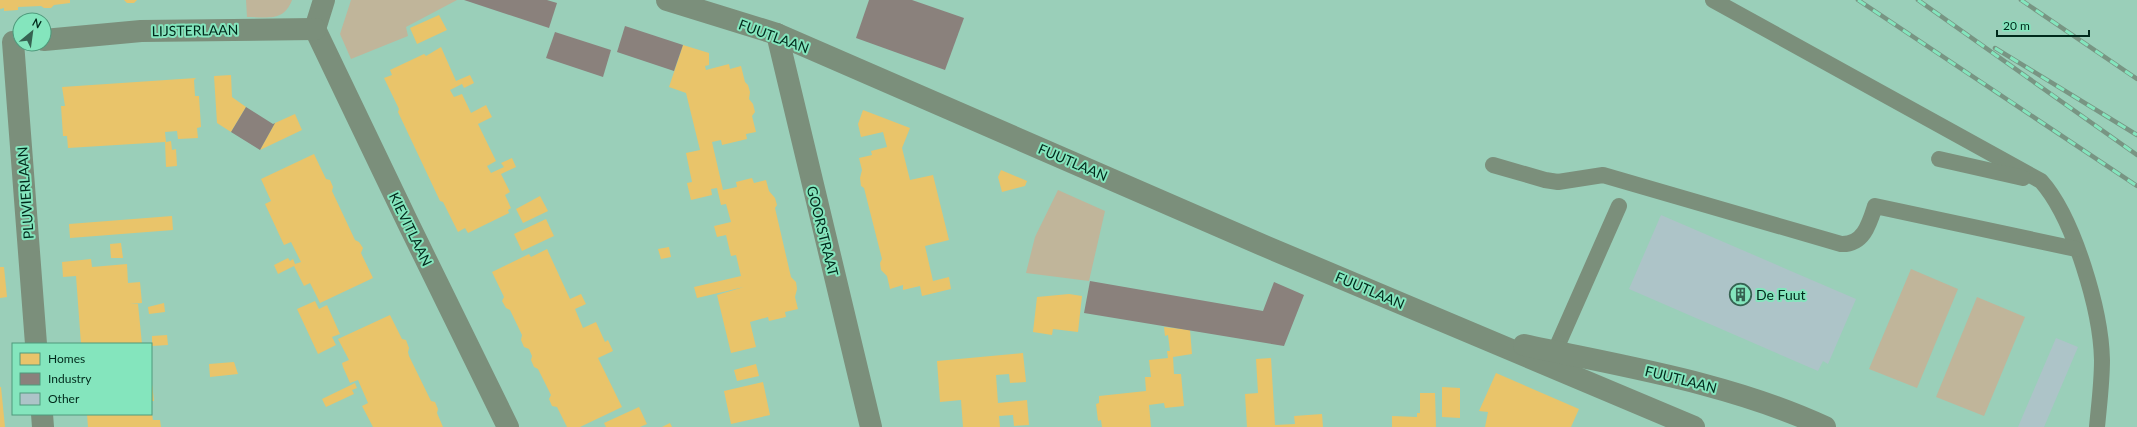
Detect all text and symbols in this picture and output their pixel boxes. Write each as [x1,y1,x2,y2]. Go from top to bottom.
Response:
north arrow [12,12,52,52]
scale bar [1997,12,2089,38]
text: N [30,15,44,31]
street label: FUUTLAAN [737,15,811,57]
text: 20 m [2003,18,2030,33]
street label: LIJSTERLAAN [152,21,238,39]
street label: FUUTLAAN [1036,140,1110,184]
street label: PLUVIERLAAN [13,146,37,240]
street label: GOORSTRAAT [804,184,843,279]
street label: KIEVITLAAN [386,189,436,269]
street label: FUUTLAAN [1333,268,1407,312]
building icon: De Fuut [1728,281,1754,307]
place label: De Fuut [1756,286,1806,303]
legend [12,343,152,415]
text: Homes [48,351,85,366]
street label: FUUTLAAN [1643,362,1719,396]
text: Industry [48,371,92,386]
text: Other [48,391,80,406]

